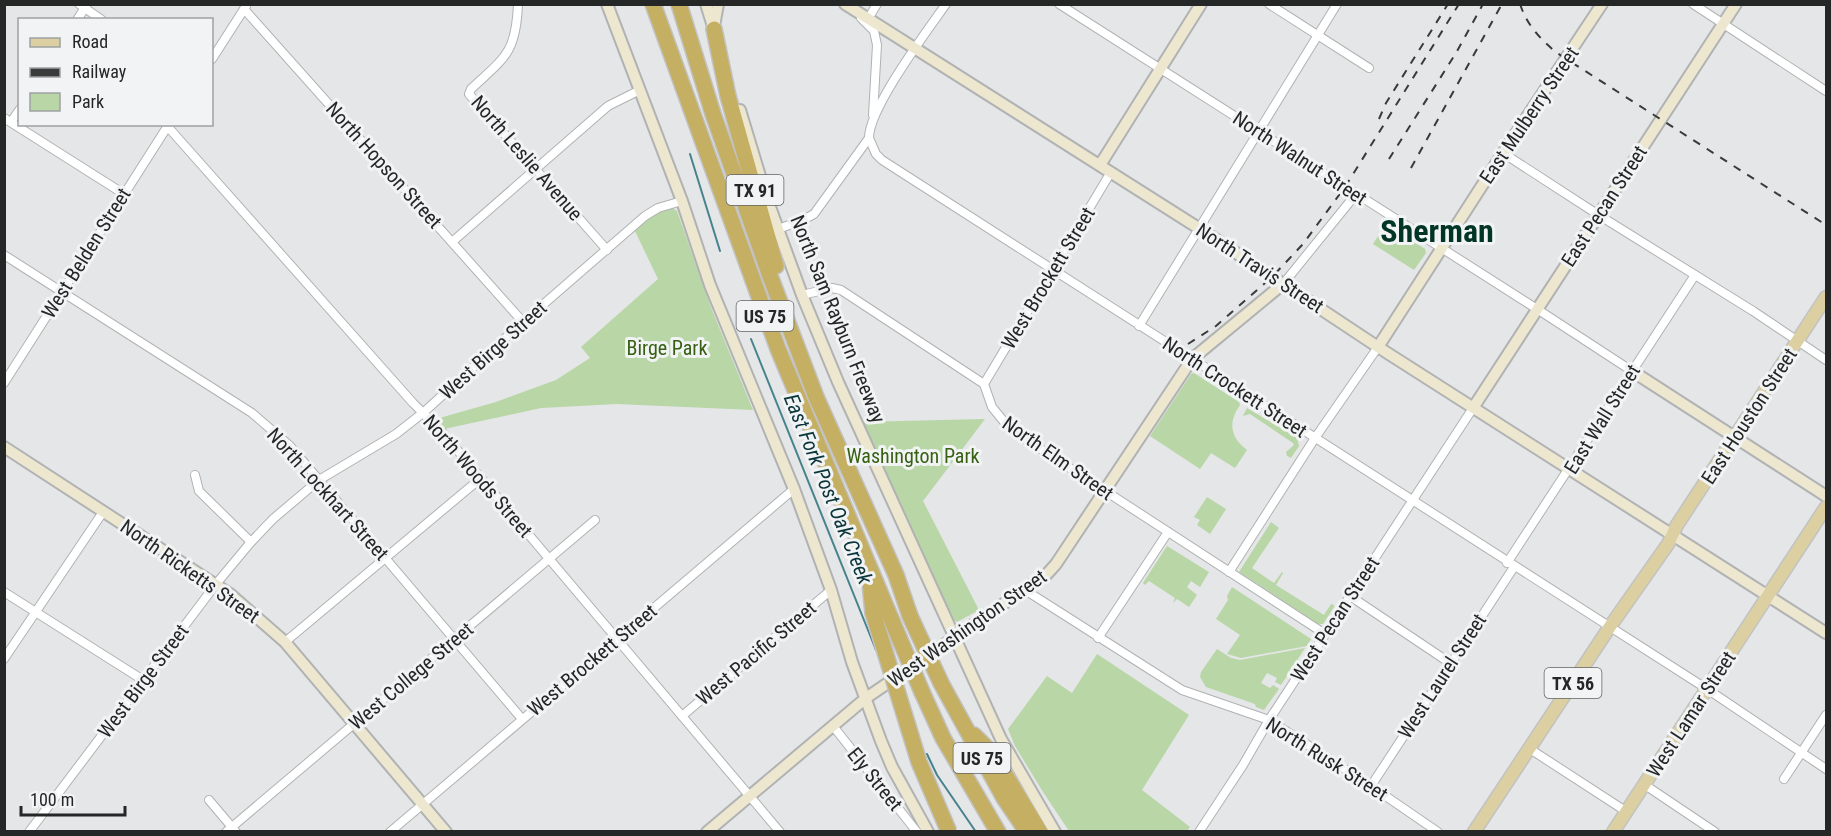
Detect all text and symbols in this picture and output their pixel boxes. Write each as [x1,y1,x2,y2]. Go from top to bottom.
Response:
legend [18,18,213,126]
text: Road [72,31,108,52]
street label: East Mulberry Street [1474,42,1584,188]
text: Railway [72,61,127,82]
text: Park [72,91,104,112]
street label: North Leslie Avenue [466,91,588,225]
street label: North Hopson Street [321,97,447,233]
street label: North Walnut Street [1228,106,1372,210]
street label: East Pecan Street [1556,141,1652,271]
road number: TX 91 [726,175,783,205]
street label: West Belden Street [36,183,136,323]
street label: West Brockett Street [996,203,1100,353]
street label: North Sam Rayburn Freeway [785,212,891,426]
district label: Sherman [1380,212,1494,250]
street label: North Travis Street [1192,218,1328,318]
street label: West Birge Street [434,296,552,404]
road number: US 75 [736,301,794,331]
street label: North Crockett Street [1158,331,1312,443]
park label: Birge Park [627,336,707,360]
street label: East Houston Street [1696,343,1802,488]
street label: East Wall Street [1559,360,1645,478]
water label: East Fork Post Oak Creek [779,390,877,588]
street label: North Woods Street [418,410,538,542]
street label: North Elm Street [998,411,1118,505]
street label: North Lockhart Street [262,423,394,565]
park label: Washington Park [846,444,980,468]
street label: North Ricketts Street [116,514,264,628]
street label: West Pecan Street [1286,552,1384,686]
street label: West Washington Street [883,564,1051,692]
street label: West Pacific Street [691,596,821,710]
street label: West Brockett Street [522,599,662,721]
street label: West Laurel Street [1393,609,1491,743]
street label: West College Street [344,617,478,735]
street label: West Birge Street [92,619,194,743]
street label: West Lamar Street [1641,647,1741,781]
road number: TX 56 [1544,668,1602,698]
street label: North Rusk Street [1262,712,1392,806]
street label: Ely Street [842,743,908,815]
road number: US 75 [954,743,1010,773]
scale bar [21,779,124,817]
text: 100 m [30,789,74,810]

